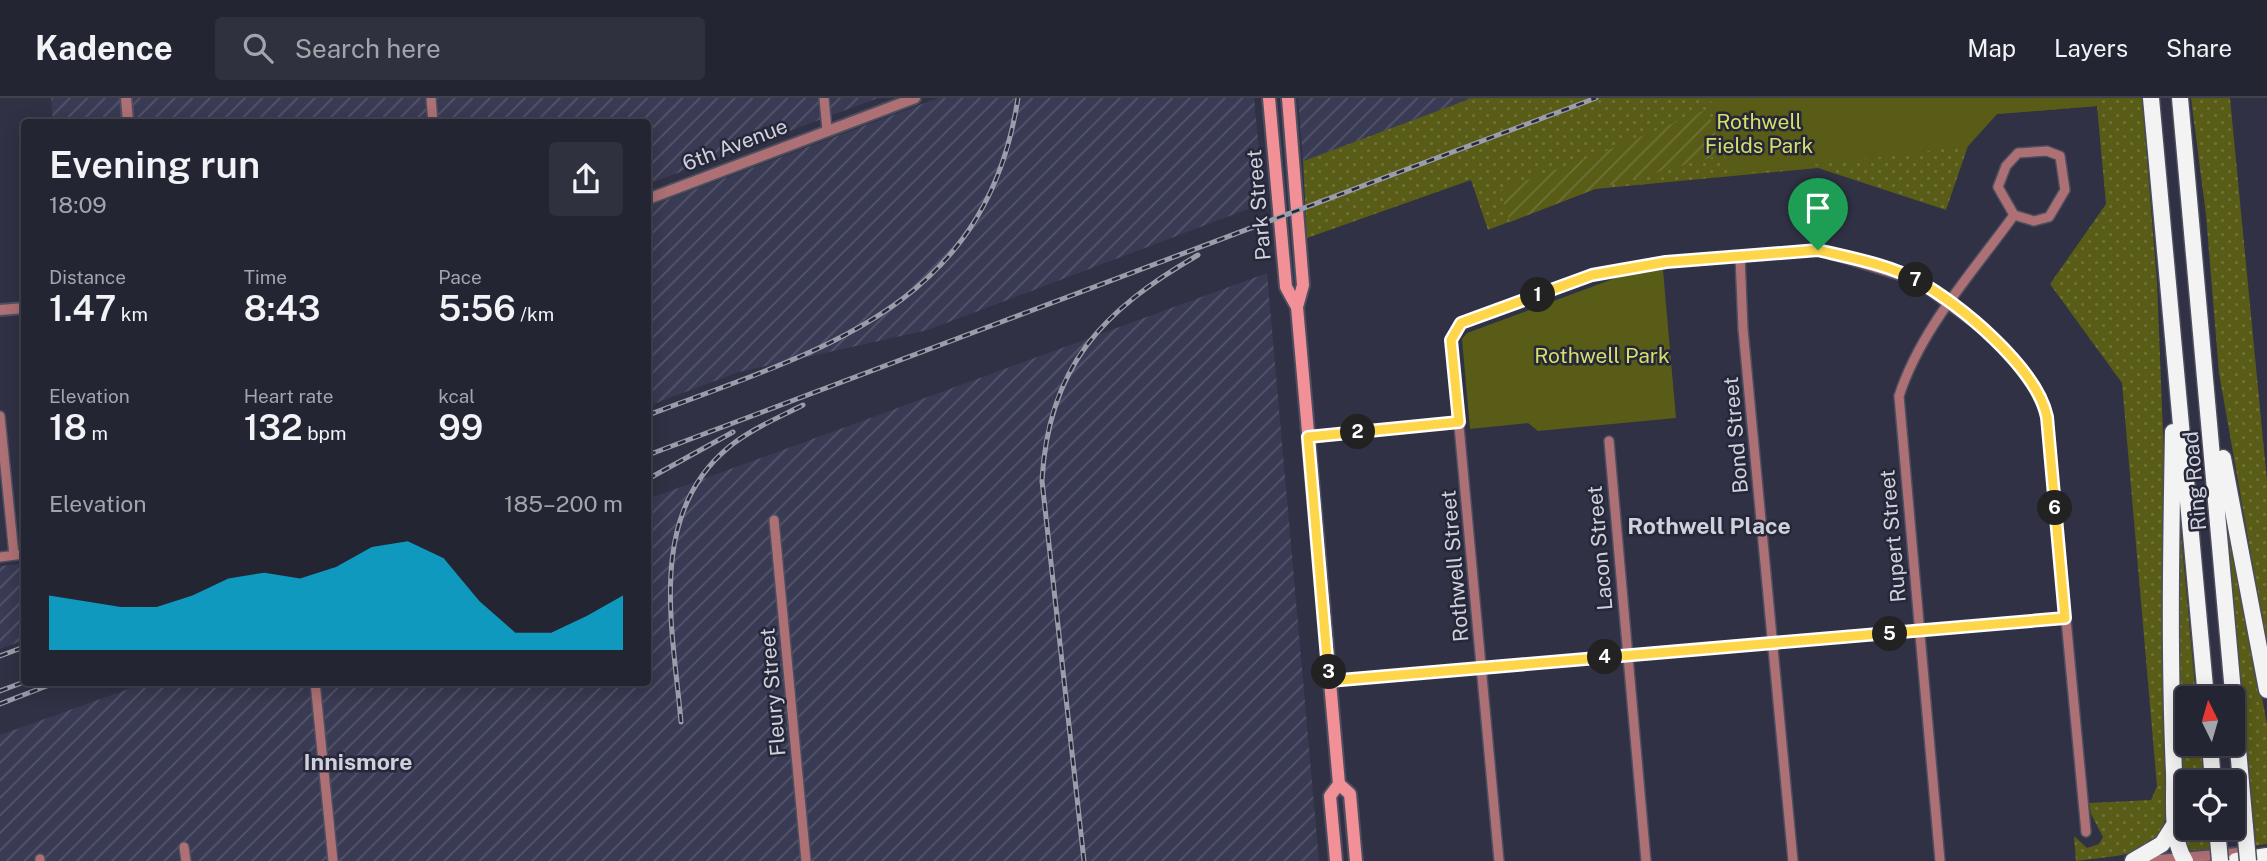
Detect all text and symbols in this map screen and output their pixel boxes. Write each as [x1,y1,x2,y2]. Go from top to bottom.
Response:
search box [215,17,705,80]
text: Kadence [35,29,173,67]
icon: search [239,29,277,67]
text: Search here [295,33,441,64]
text: Map [1967,34,2016,62]
text: Layers [2054,34,2128,62]
text: Share [2166,34,2232,62]
park label: Rothwell Fields Park [1705,109,1813,158]
street label: 6th Avenue [679,113,791,176]
text: Evening run [49,142,260,187]
button: share [549,142,623,216]
street label: Park Street [1241,149,1276,262]
pin [1788,178,1848,250]
icon: arrive [1799,189,1837,227]
text: 18:09 [49,191,107,218]
pin: 7 [1898,262,1934,298]
text: Distance [49,266,126,288]
text: Time [244,266,287,288]
text: Pace [438,266,482,288]
text: 7 [1910,268,1921,290]
pin: 1 [1520,278,1556,312]
text: 1 [1533,283,1542,305]
text: 1.47 [49,288,116,329]
text: 8:43 [244,288,321,329]
text: 5:56 [438,288,516,329]
text: km [116,303,148,325]
text: /km [516,303,554,325]
park label: Rothwell Park [1534,343,1670,368]
street label: Bond Street [1718,376,1753,494]
text: Elevation [49,385,130,407]
text: Heart rate [244,385,333,407]
text: kcal [438,385,475,407]
text: 18 [49,407,87,448]
text: 132 [244,407,303,448]
text: 99 [438,407,483,448]
pin: 2 [1340,414,1376,450]
text: 2 [1351,420,1364,442]
text: m [87,422,108,444]
text: bpm [303,422,346,444]
street label: Ring Road [2178,430,2211,532]
street label: Rupert Street [1874,469,1911,604]
street label: Lacon Street [1582,485,1617,611]
street label: Rothwell Street [1435,489,1474,643]
text: Elevation [49,490,147,517]
text: 185–200 m [504,490,623,517]
pin: 6 [2038,490,2072,526]
text: 6 [2048,496,2061,518]
district label: Rothwell Place [1627,512,1791,539]
pin: 5 [1872,616,1908,652]
text: 5 [1883,622,1896,644]
street label: Fleury Street [754,627,791,757]
pin: 4 [1588,640,1622,674]
text: 4 [1598,645,1611,667]
pin: 3 [1312,654,1346,690]
text: 3 [1322,660,1335,682]
north arrow [2175,686,2245,756]
map controls [2175,686,2245,840]
district label: Innismore [303,748,413,775]
button: locate [2175,770,2245,840]

